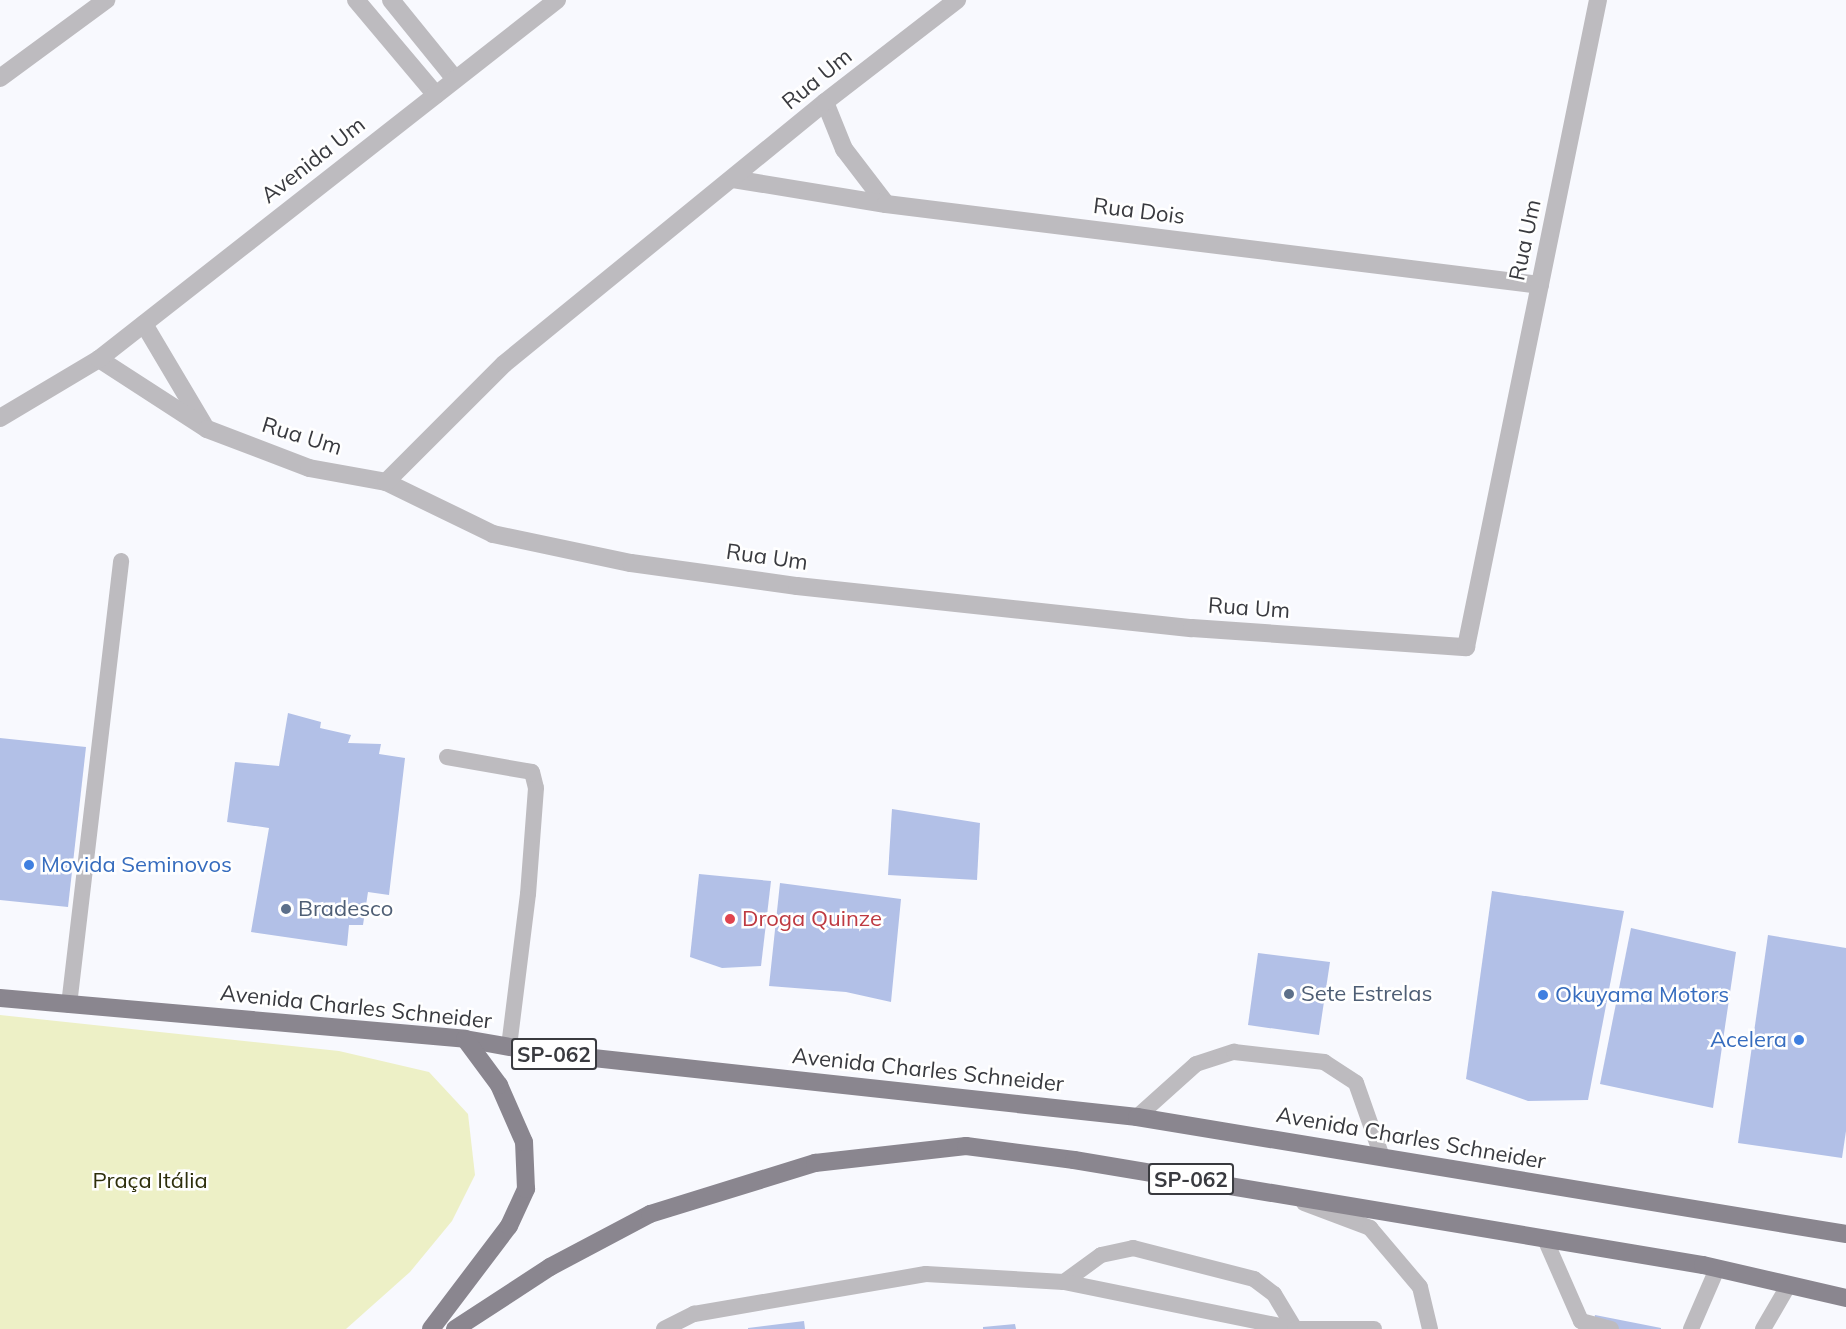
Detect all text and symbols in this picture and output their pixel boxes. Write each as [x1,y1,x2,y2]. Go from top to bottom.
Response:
street label: Rua Um [777,43,857,115]
street label: Avenida Um [256,111,370,209]
street label: Rua Dois [1092,192,1186,230]
street label: Rua Um [1504,197,1546,283]
street label: Rua Um [259,411,345,461]
street label: Rua Um [724,538,810,576]
street label: Rua Um [1207,592,1291,624]
place label: Movida Seminovos [41,852,232,878]
marker: Movida Seminovos [22,858,36,872]
place label: Bradesco [298,896,393,922]
marker: Bradesco [279,902,293,916]
place label: Droga Quinze [742,906,882,932]
marker: Droga Quinze [723,912,737,926]
street label: Avenida Charles Schneider [219,980,493,1034]
place label: Sete Estrelas [1301,981,1432,1007]
place label: Okuyama Motors [1555,982,1729,1008]
marker: Sete Estrelas [1282,987,1296,1001]
marker: Okuyama Motors [1536,988,1550,1002]
place label: Acelera [1710,1027,1787,1053]
marker: Acelera [1792,1033,1806,1047]
road number: SP-062 [510,1036,598,1072]
street label: Avenida Charles Schneider [791,1043,1065,1097]
street label: Avenida Charles Schneider [1274,1101,1548,1175]
road number: SP-062 [1148,1161,1234,1197]
park label: Praça Itália [92,1168,208,1194]

